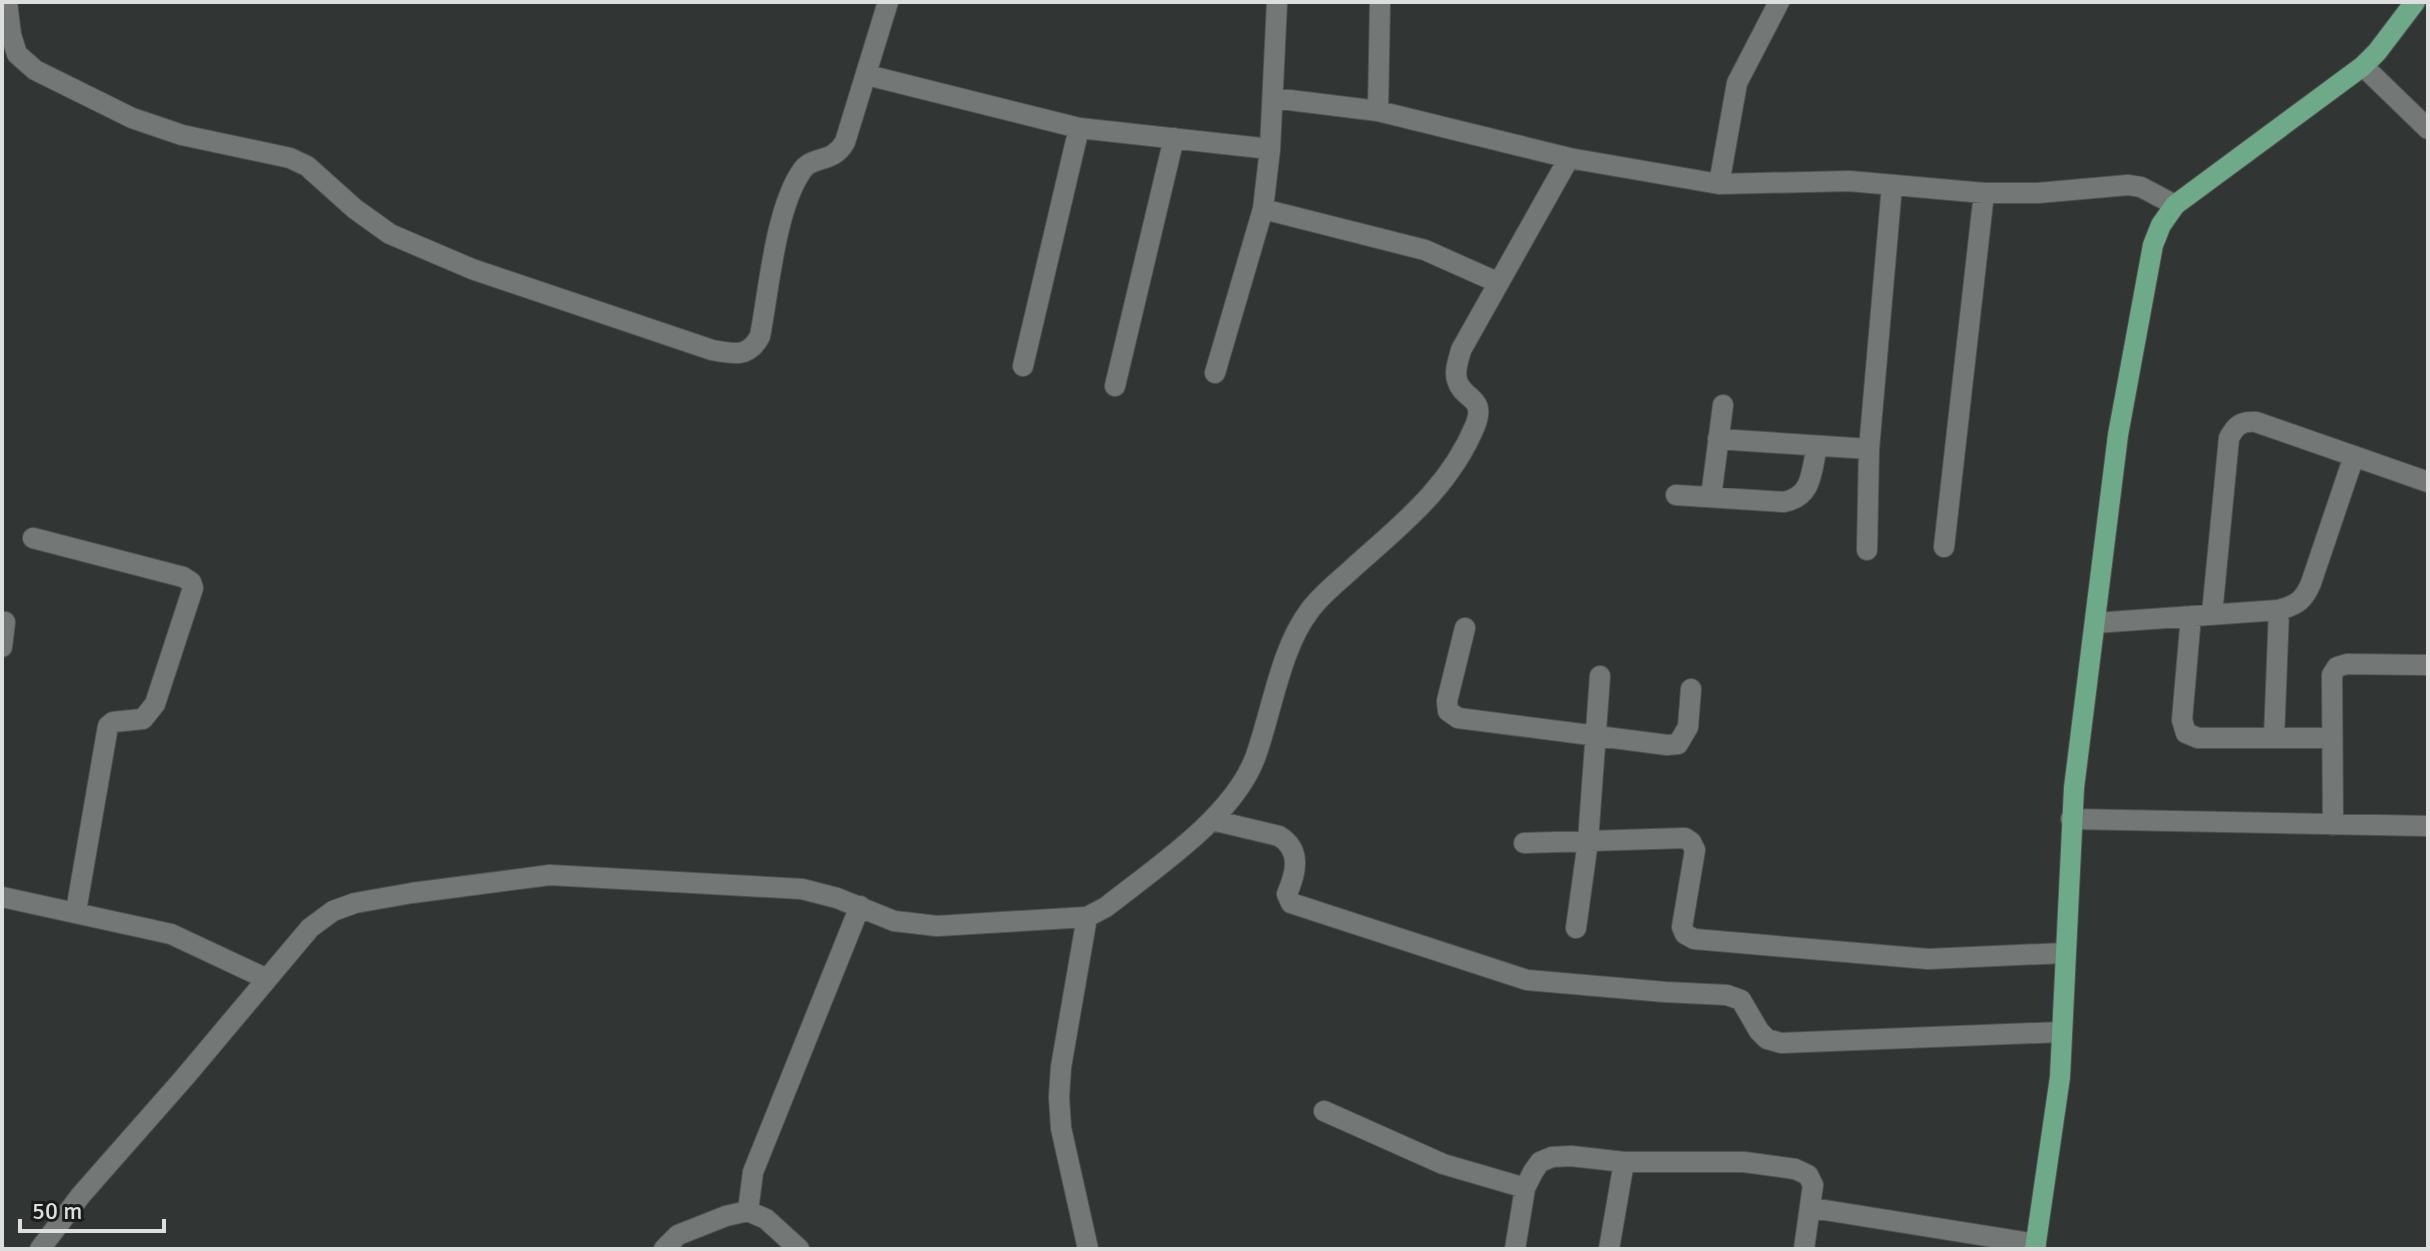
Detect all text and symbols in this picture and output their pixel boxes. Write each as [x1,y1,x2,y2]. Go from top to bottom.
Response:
scale bar [20,1183,164,1233]
text: 50 m [32,1196,82,1226]

